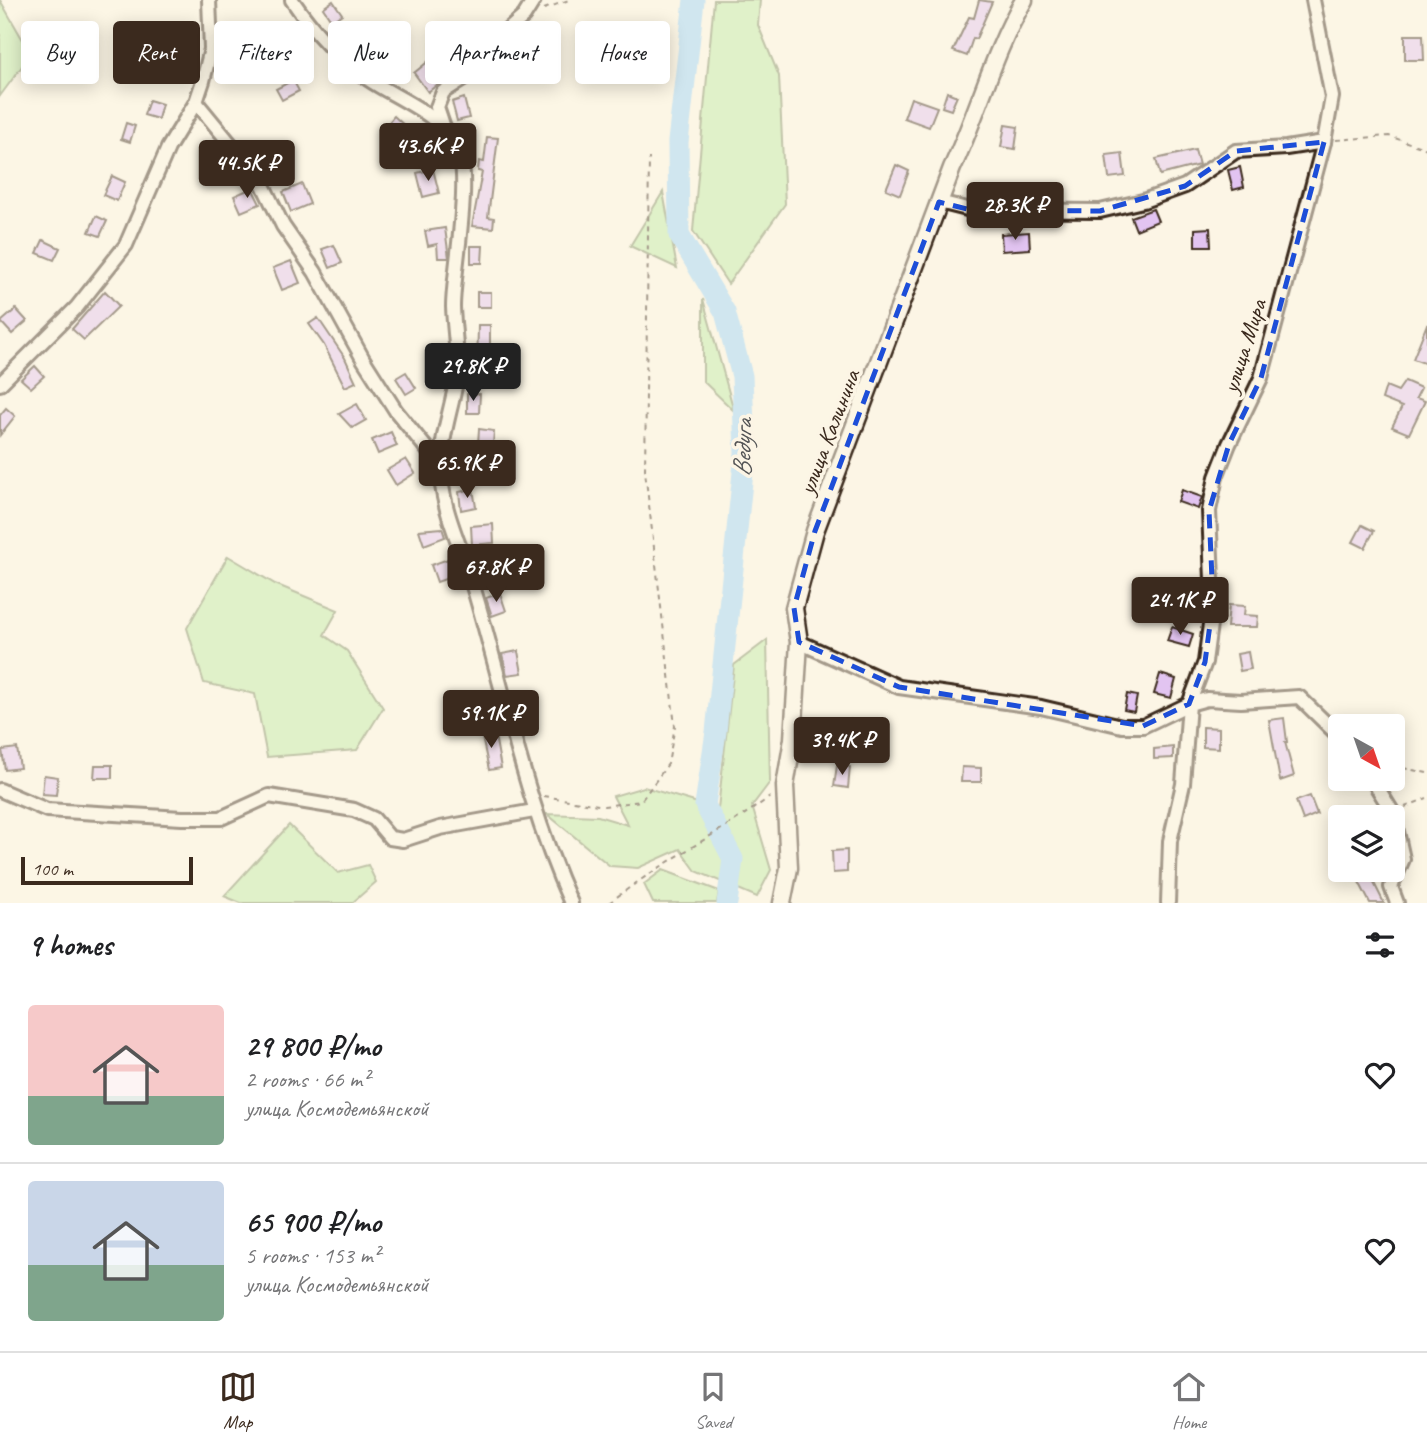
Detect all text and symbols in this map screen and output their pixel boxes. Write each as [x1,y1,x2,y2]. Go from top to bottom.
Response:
chip: Buy [21,21,99,84]
chip: Rent [113,21,200,84]
chip: Filters [214,21,314,84]
chip: New [328,21,411,84]
chip: Apartment [425,21,561,84]
chip: House [575,21,670,84]
pin: 43.6K ₽ [363,124,493,183]
text: 43.6K ₽ [395,131,461,160]
pin: 44.5K ₽ [182,140,312,200]
text: 44.5K ₽ [215,148,279,177]
pin: 28.3K ₽ [950,182,1080,242]
text: 28.3K ₽ [983,190,1047,219]
street label: улица Мира [1214,294,1274,398]
pin: 29.8K ₽ [408,344,538,403]
text: 29.8K ₽ [441,351,505,380]
street label: улица Калинина [791,364,867,500]
water label: Ведуга [725,416,760,477]
pin: 65.9K ₽ [402,440,532,500]
text: 65.9K ₽ [435,448,499,477]
pin: 67.8K ₽ [431,544,561,604]
text: 67.8K ₽ [463,552,529,581]
pin: 24.1K ₽ [1115,578,1245,637]
text: 24.1K ₽ [1148,585,1212,614]
pin: 59.1K ₽ [426,690,556,750]
text: 59.1K ₽ [459,698,523,727]
north arrow [1328,714,1405,791]
map controls [1328,714,1405,882]
pin: 39.4K ₽ [777,718,907,777]
text: 39.4K ₽ [810,725,874,754]
button: layers [1328,805,1405,882]
scale bar [21,854,192,886]
text: 100 m [32,857,73,881]
text: 9 homes [28,926,112,964]
icon: filters [1361,926,1399,964]
text: 29 800 ₽/mo [245,1027,381,1065]
icon: home [84,1033,168,1117]
icon: heart [1361,1056,1399,1094]
text: 2 rooms · 66 m² [245,1065,369,1094]
text: улица Космодемьянской [245,1094,429,1123]
text: 65 900 ₽/mo [245,1203,381,1241]
icon: home [84,1209,168,1293]
icon: heart [1361,1232,1399,1270]
text: 5 rooms · 153 m² [245,1241,380,1270]
text: улица Космодемьянской [245,1270,429,1299]
tab: Map [219,1368,257,1434]
tab: Saved [694,1368,732,1434]
tab: Home [1170,1368,1208,1434]

